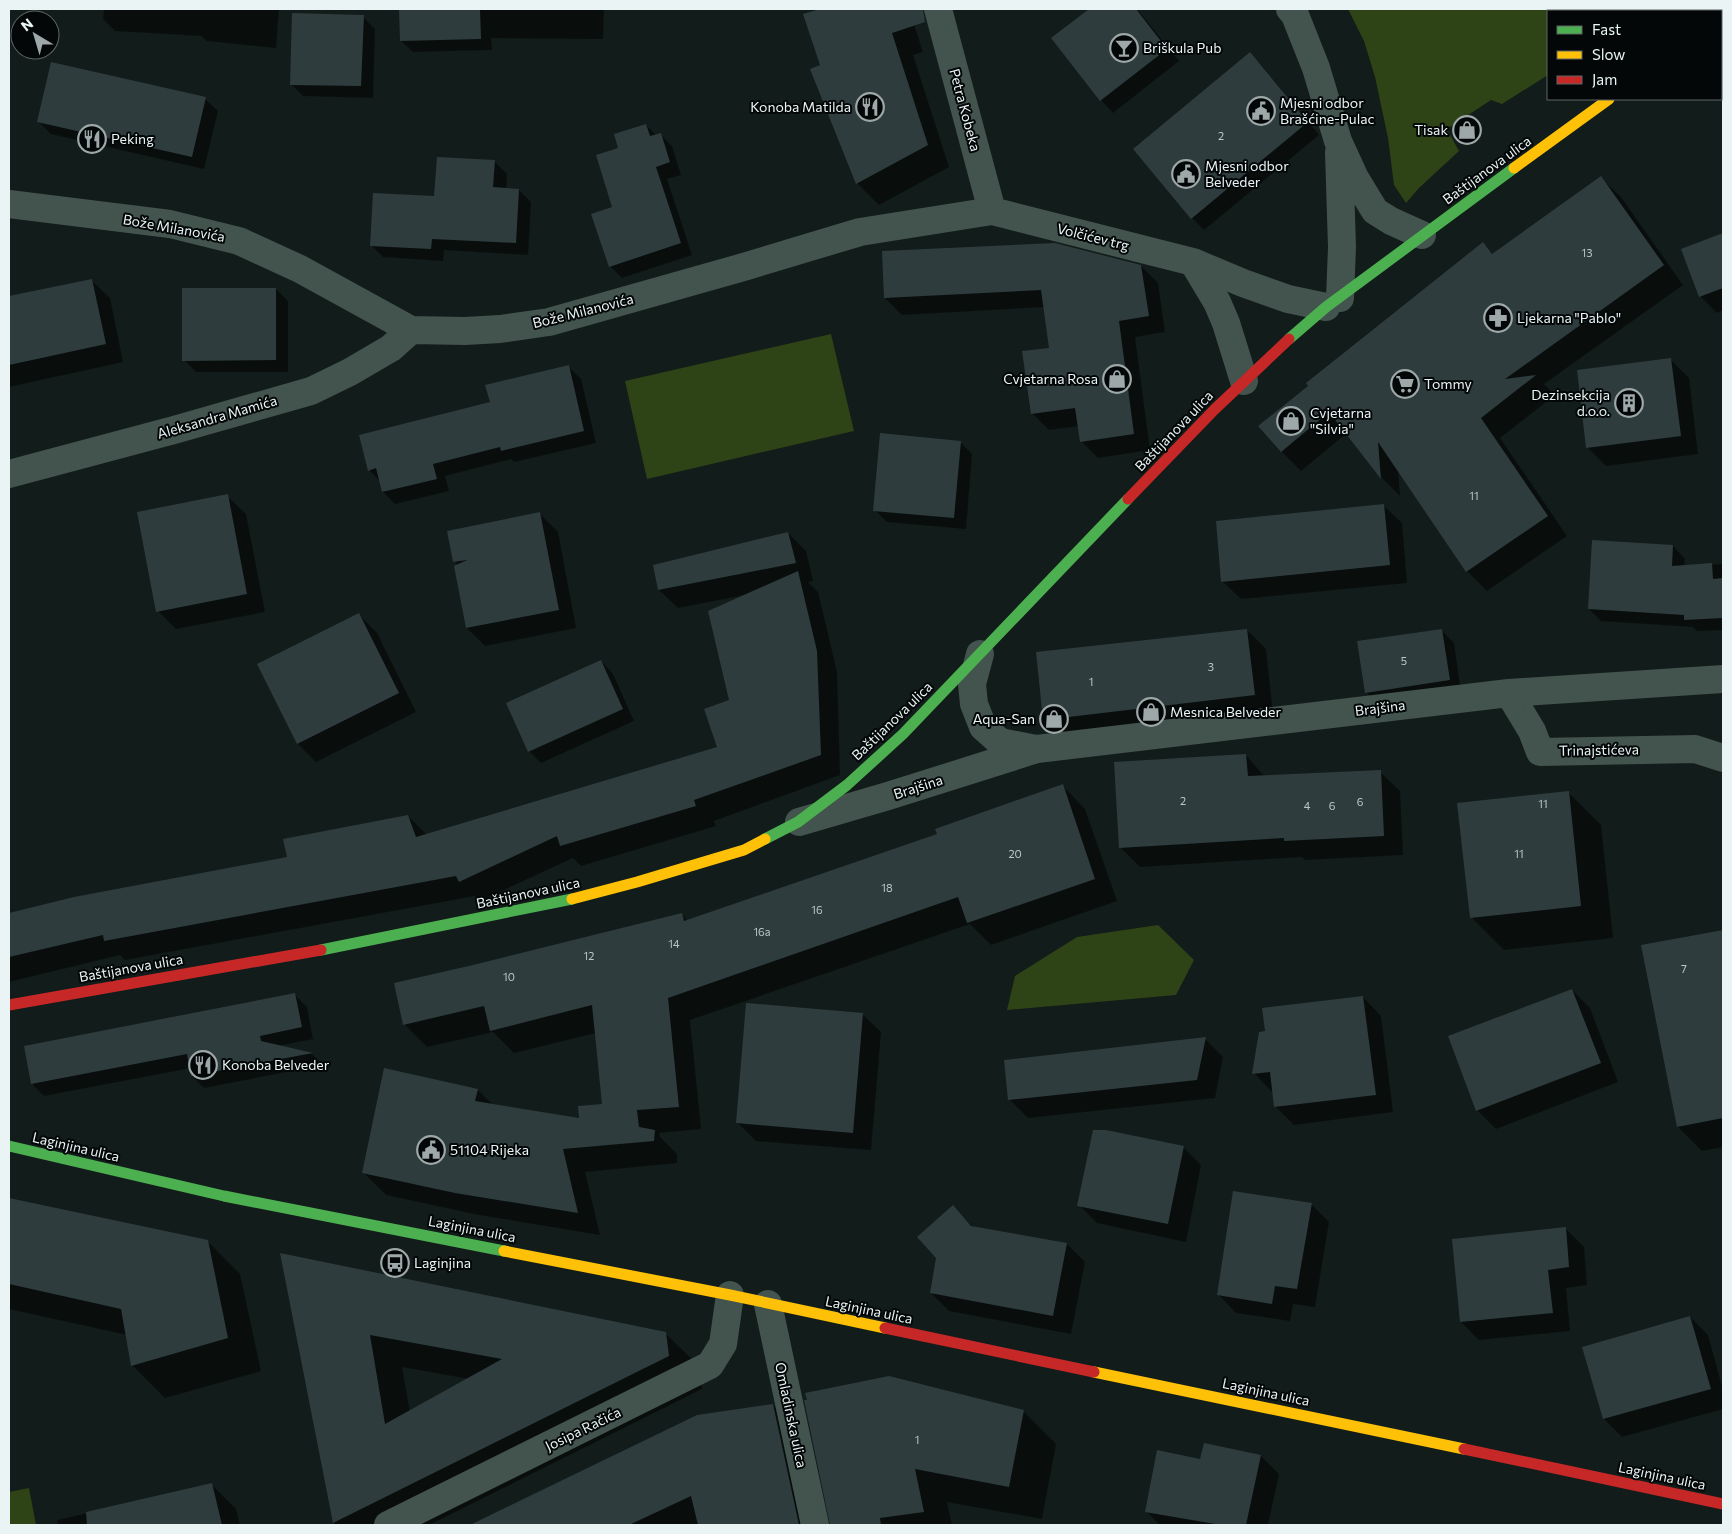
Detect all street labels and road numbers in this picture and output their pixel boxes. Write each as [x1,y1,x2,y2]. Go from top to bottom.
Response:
street label: Petra Kobeka [946,67,985,153]
street label: Baštijanova ulica [1439,132,1534,207]
street label: Bože Milanovića [122,210,226,245]
street label: Volčićev trg [1055,219,1131,254]
street label: Bože Milanovića [531,290,635,331]
street label: Baštijanova ulica [1131,387,1216,474]
street label: Aleksandra Mamića [155,391,279,442]
street label: Baštijanova ulica [848,678,935,763]
street label: Brajšina [1354,696,1406,719]
street label: Trinajstićeva [1559,740,1639,759]
street label: Brajšina [891,771,945,802]
street label: Baštijanova ulica [475,873,581,912]
street label: Baštijanova ulica [78,950,184,985]
street label: Laginjina ulica [31,1128,121,1165]
street label: Laginjina ulica [427,1212,517,1245]
street label: Laginjina ulica [824,1292,914,1327]
street label: Omladinska ulica [772,1361,811,1469]
street label: Laginjina ulica [1221,1374,1311,1409]
street label: Josipa Račića [542,1403,623,1454]
street label: Laginjina ulica [1617,1458,1707,1493]

